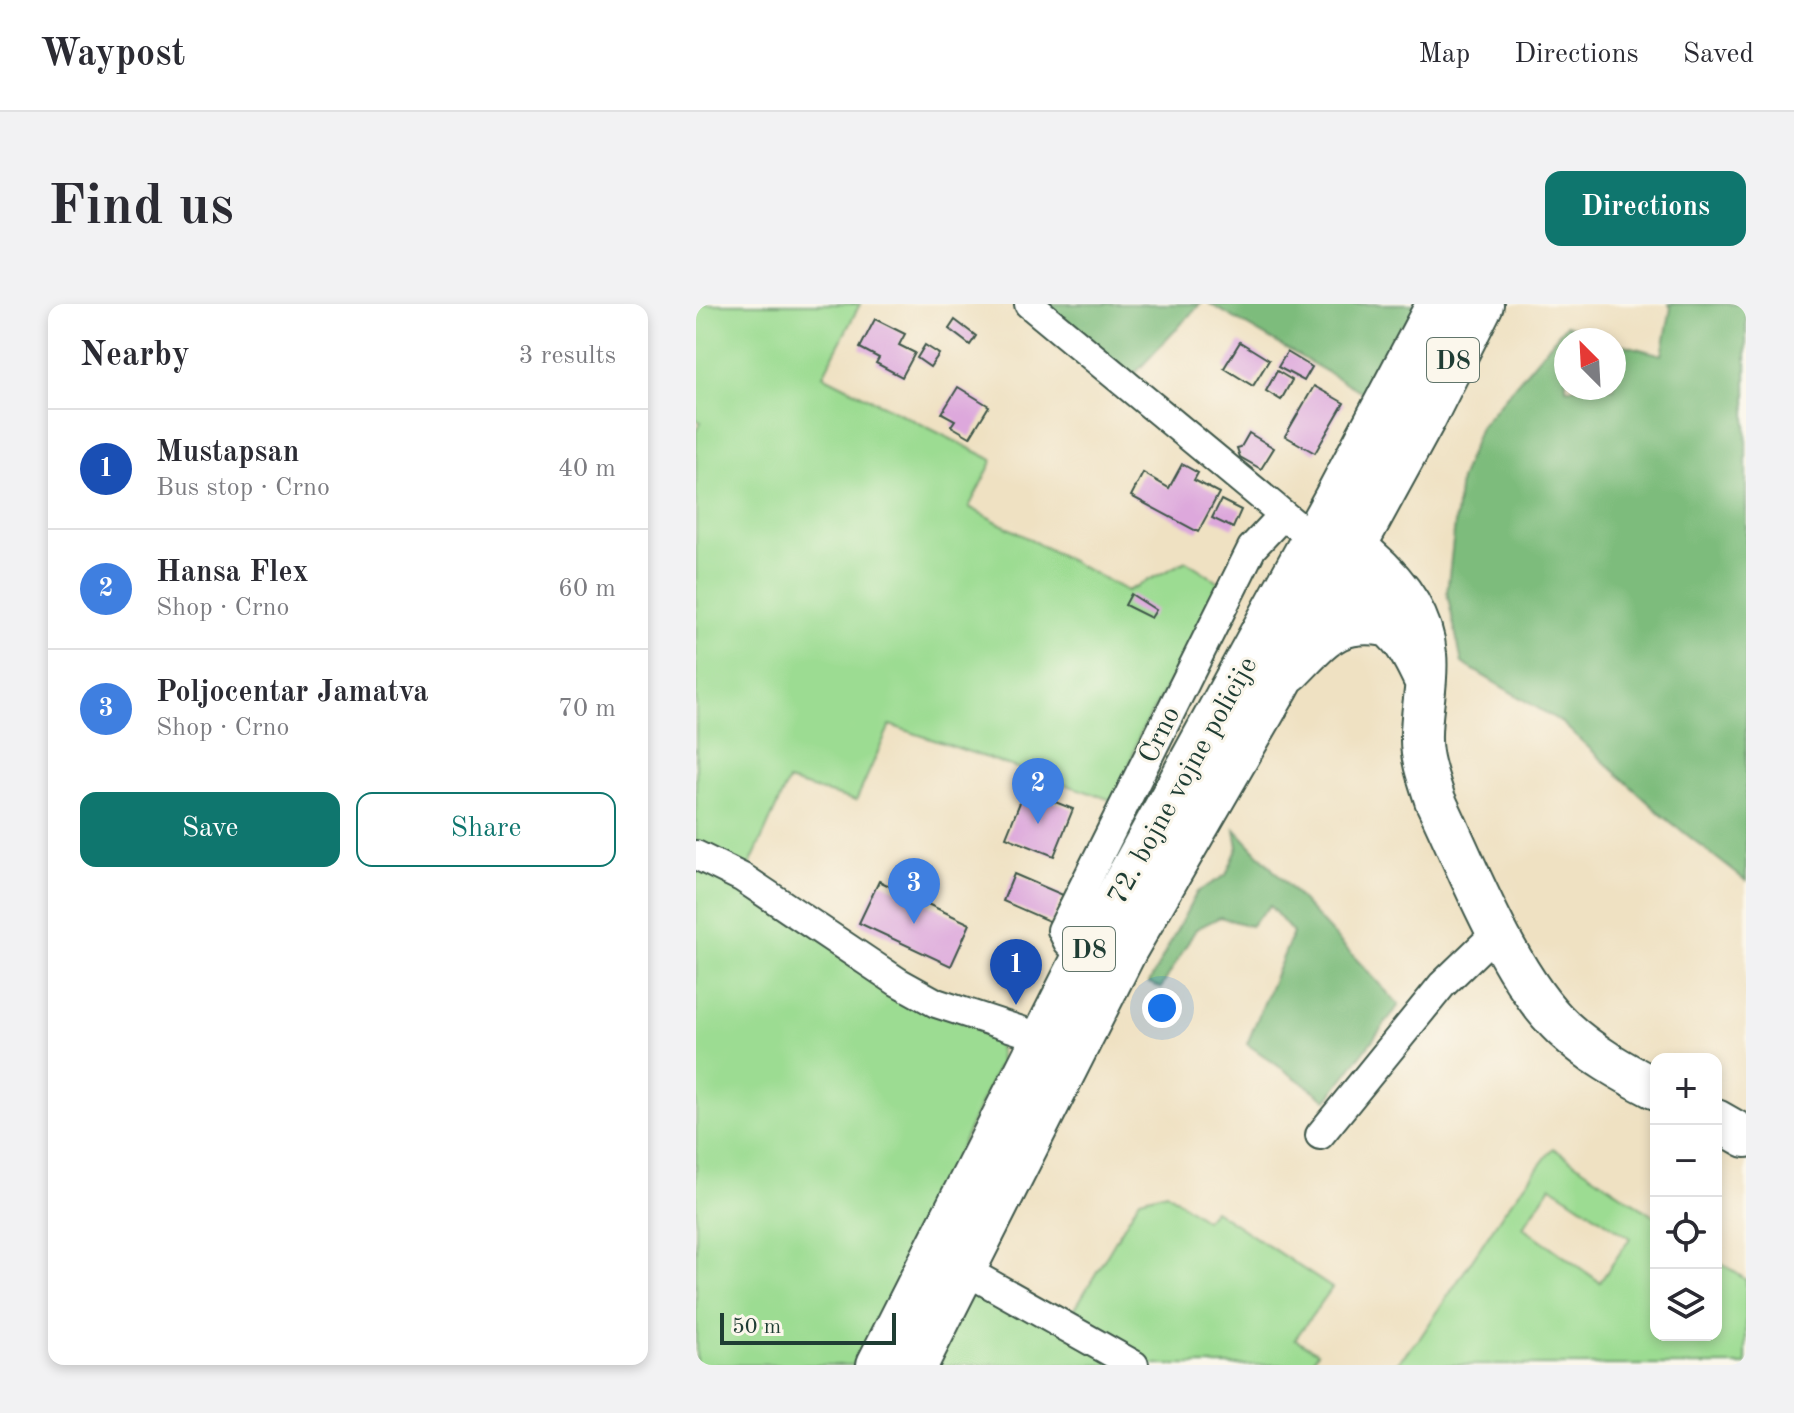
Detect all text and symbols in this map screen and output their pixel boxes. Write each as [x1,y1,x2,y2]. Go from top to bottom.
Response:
text: Waypost [40,36,185,74]
text: Map [1418,41,1470,69]
text: Directions [1514,41,1639,69]
text: Saved [1683,41,1754,69]
button: Directions [1545,171,1746,246]
text: Find us [48,180,234,236]
north arrow [1554,328,1626,400]
road number: D8 [1427,338,1479,382]
text: Nearby [80,339,190,373]
text: 3 results [518,343,616,369]
text: Mustapsan [156,438,299,468]
text: 1 [98,456,114,482]
text: 40 m [558,456,616,482]
text: Bus stop · Crno [156,475,330,501]
text: Hansa Flex [156,558,308,588]
text: 2 [98,576,114,602]
text: 60 m [558,576,616,602]
text: Shop · Crno [156,595,289,621]
street label: 72. bojne vojne policije [1104,653,1263,910]
text: Poljocentar Jamatva [156,678,429,708]
text: 3 [98,696,114,722]
text: 70 m [558,696,616,722]
street label: Crno [1135,703,1186,768]
text: Shop · Crno [156,715,289,741]
pin: 2 [1012,758,1064,824]
button: Save [80,792,340,867]
button: Share [356,792,616,867]
pin: 3 [888,858,940,924]
road number: D8 [1063,927,1115,971]
pin: 1 [990,939,1042,1005]
your location [1142,988,1182,1028]
map controls [1650,1053,1722,1341]
button: + [1650,1053,1722,1125]
button: − [1650,1125,1722,1197]
button: locate [1650,1197,1722,1269]
button: layers [1650,1269,1722,1341]
scale bar [720,1309,896,1345]
text: 50 m [732,1316,781,1338]

